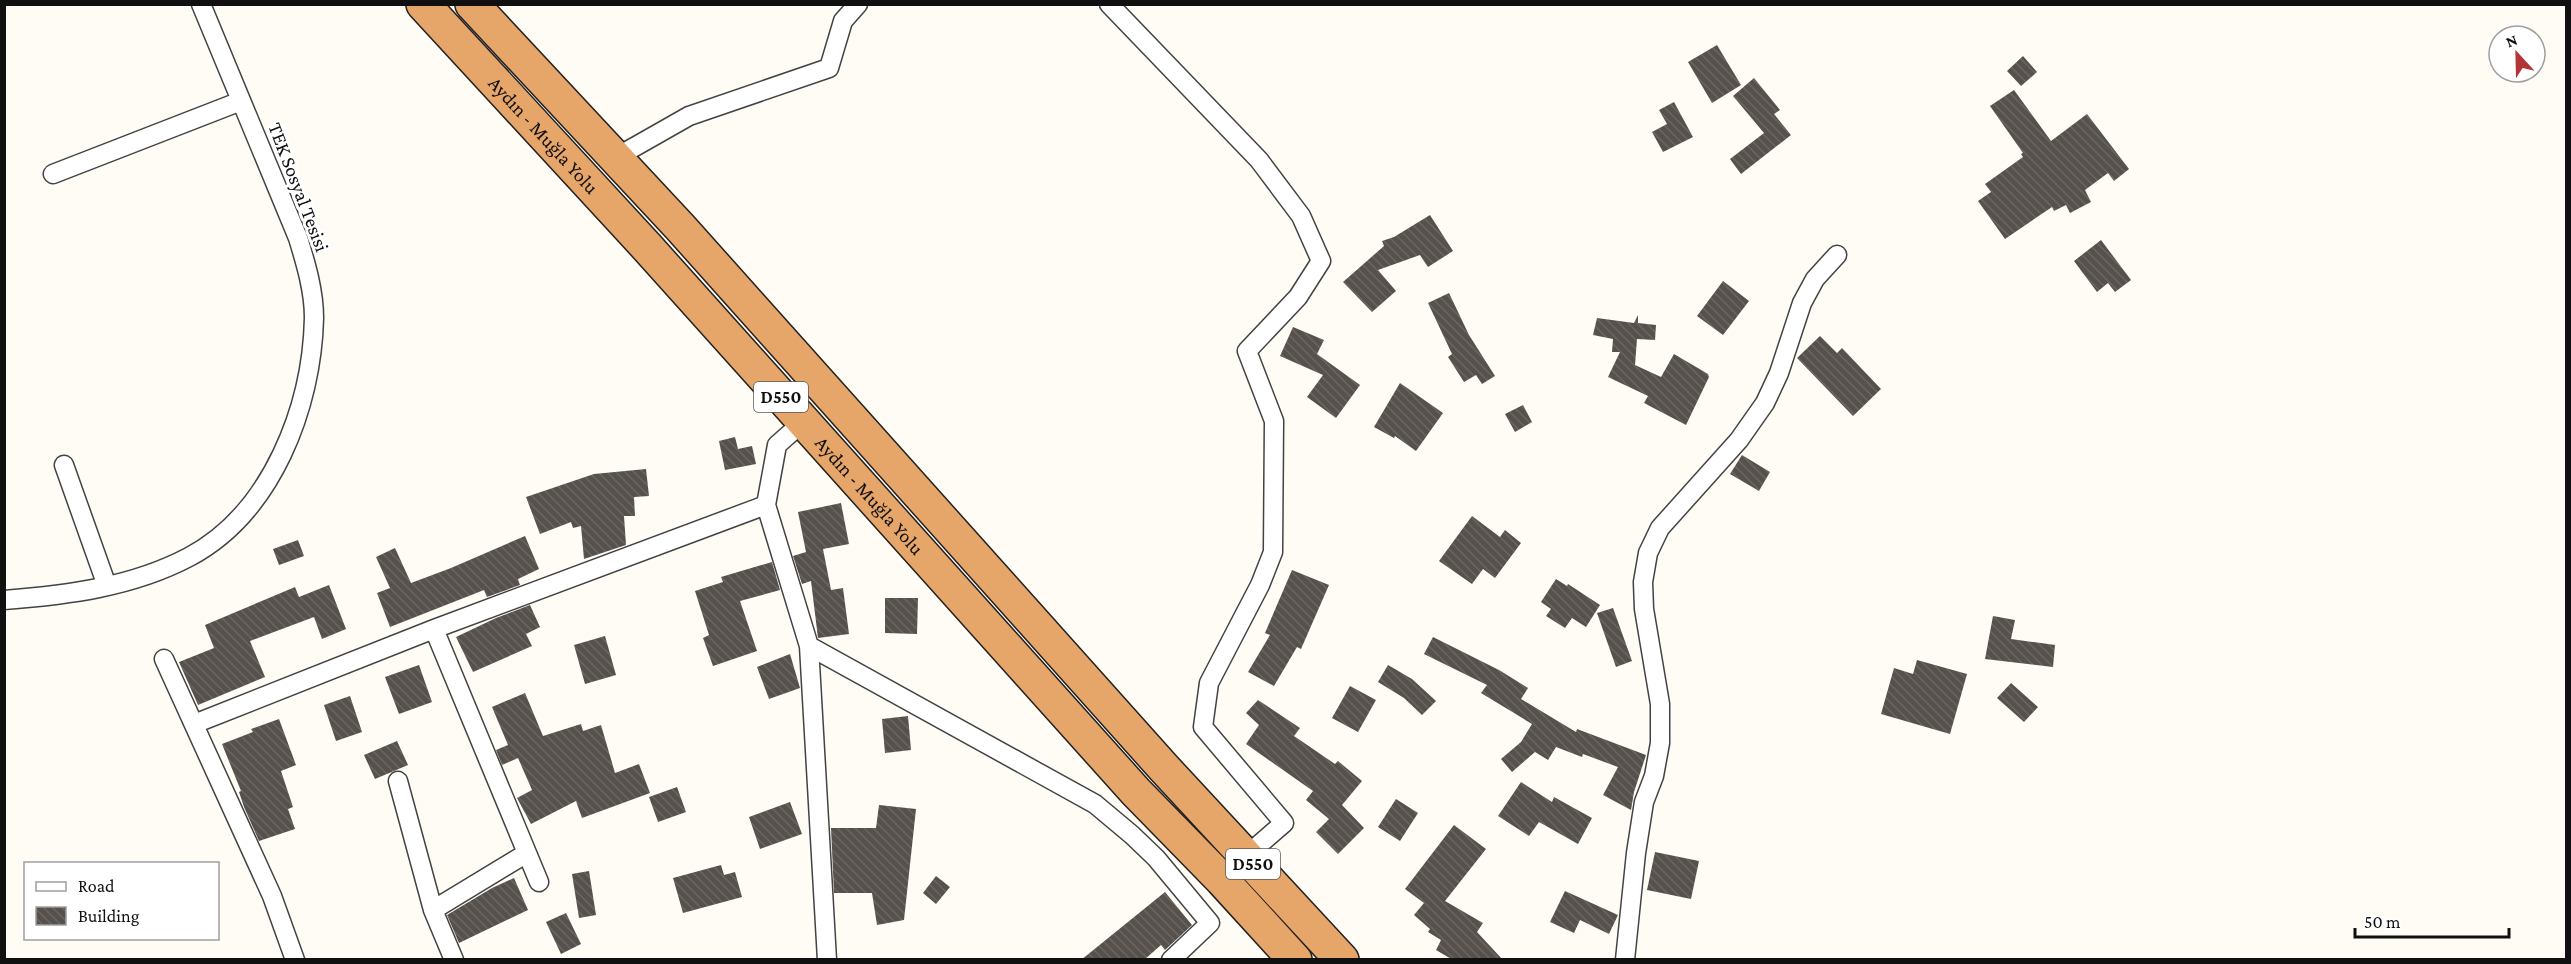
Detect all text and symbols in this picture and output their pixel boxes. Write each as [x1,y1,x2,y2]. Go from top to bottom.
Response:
north arrow [2487,24,2547,84]
text: N [2503,31,2520,50]
street label: Aydın - Muğla Yolu [484,72,603,198]
street label: TEK Sosyal Tesisi [263,119,334,255]
road number: D550 [754,382,808,412]
street label: Aydın - Muğla Yolu [811,432,929,559]
road number: D550 [1226,849,1280,879]
legend [24,862,219,940]
text: Road [78,876,115,896]
scale bar [2355,901,2510,939]
text: Building [78,906,140,926]
text: 50 m [2364,912,2401,932]

